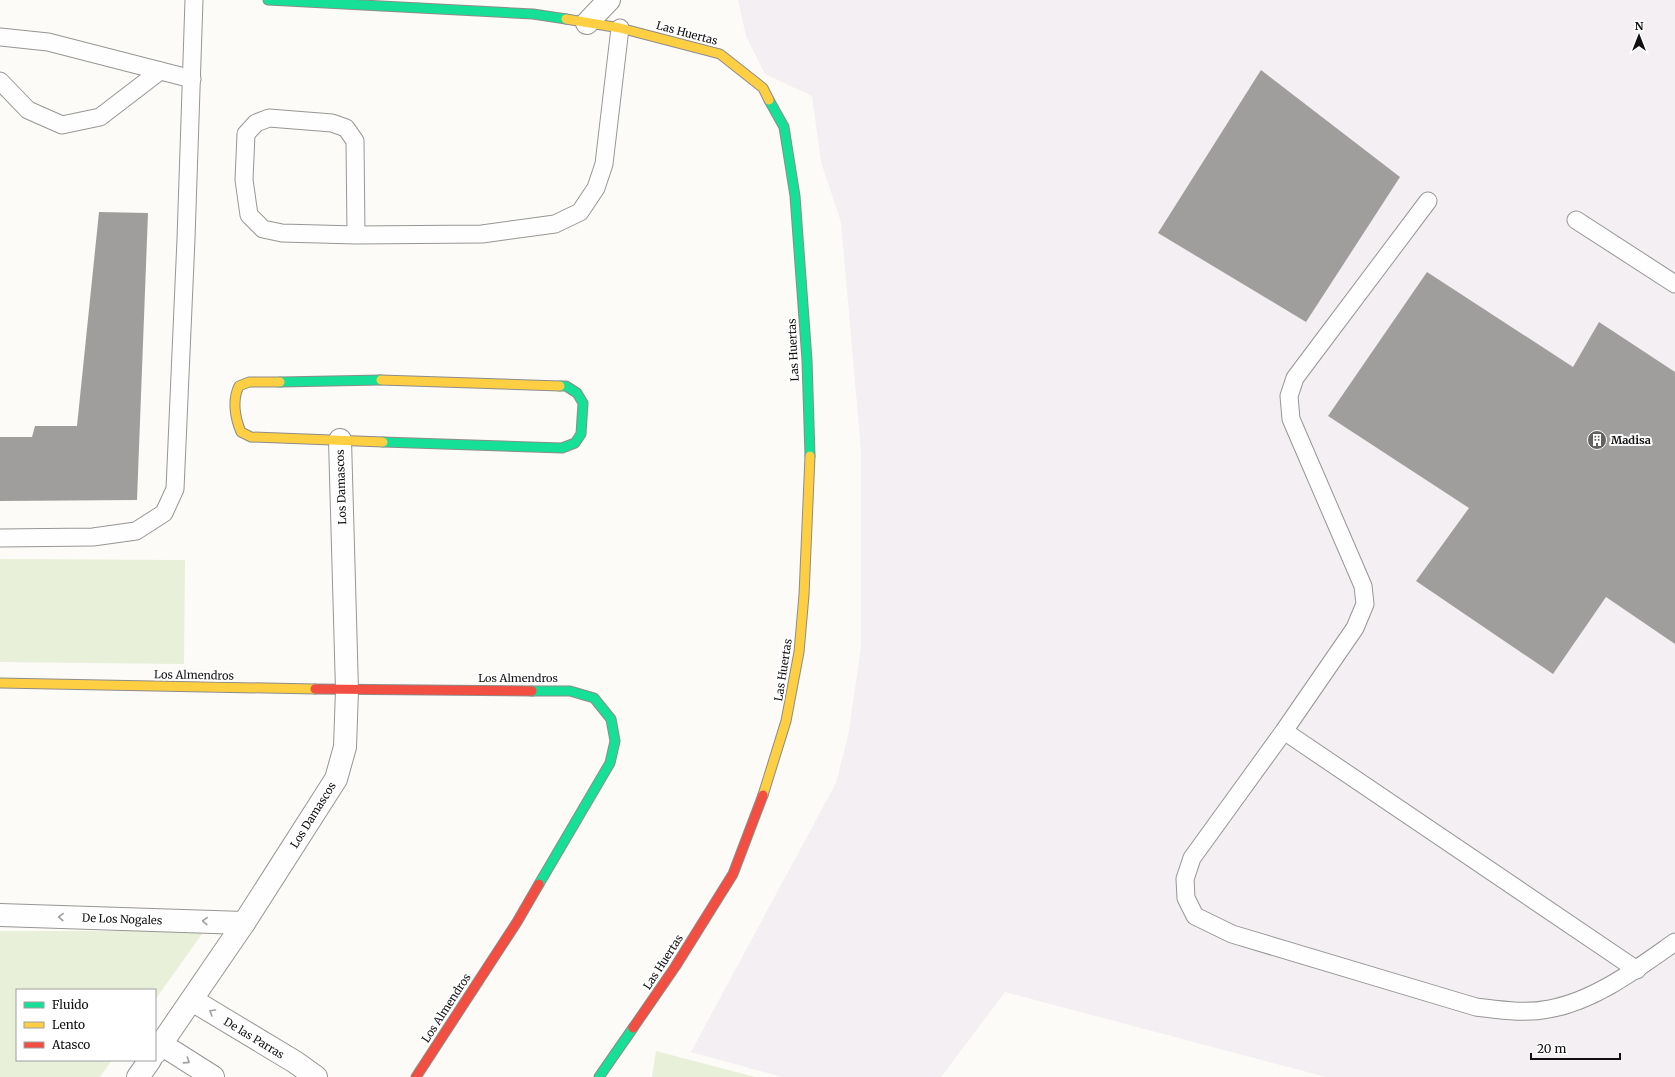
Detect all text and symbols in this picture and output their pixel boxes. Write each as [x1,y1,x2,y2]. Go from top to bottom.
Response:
north arrow [1619,16,1659,56]
street label: Las Huertas [655,18,719,48]
text: N [1635,19,1644,33]
street label: Las Huertas [784,318,802,382]
building icon: Madisa [1586,429,1608,451]
place label: Madisa [1611,433,1651,447]
street label: Los Damascos [333,449,349,525]
street label: Las Huertas [771,638,795,702]
street label: Los Almendros [154,667,234,683]
street label: Los Almendros [478,671,558,685]
street label: Los Damascos [287,779,339,851]
street label: De Los Nogales [82,911,162,927]
one-way arrow [58,913,64,921]
one-way arrow [202,917,208,926]
street label: Las Huertas [640,932,686,992]
street label: Los Almendros [418,971,474,1045]
legend [16,989,156,1061]
text: Fluido [52,997,89,1012]
one-way arrow [209,1009,216,1016]
street label: De las Parras [221,1014,287,1062]
text: Lento [52,1017,85,1032]
scale bar [1531,1035,1620,1061]
text: Atasco [51,1037,90,1052]
text: 20 m [1537,1041,1566,1056]
one-way arrow [183,1056,190,1063]

